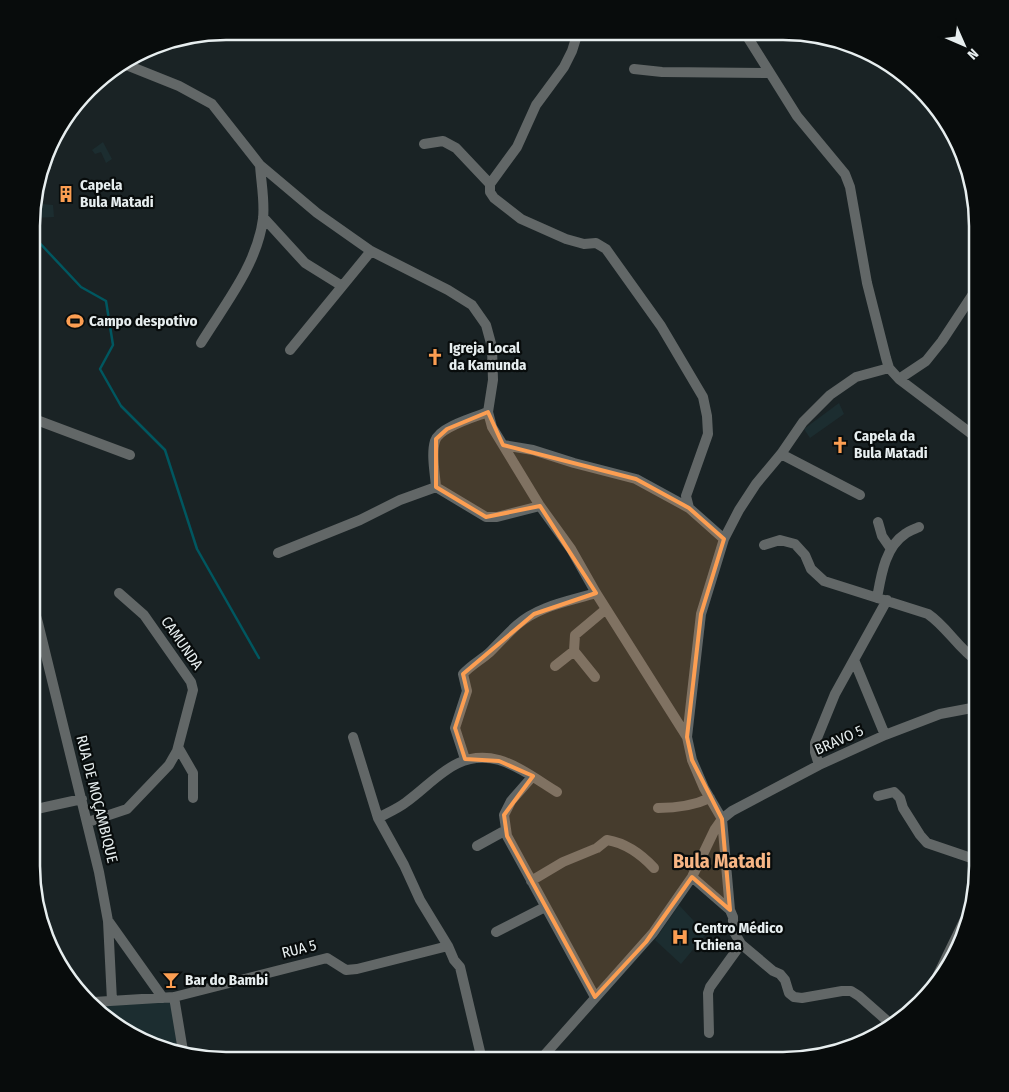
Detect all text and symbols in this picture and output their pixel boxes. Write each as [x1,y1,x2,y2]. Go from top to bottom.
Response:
north arrow [939,20,989,70]
text: N [964,45,982,63]
place label: Capela Bula Matadi [80,176,154,211]
building icon: Capela Bula Matadi [56,184,76,204]
sports icon: Campo despotivo [65,311,85,331]
place label: Campo despotivo [89,312,198,330]
place label: Igreja Local da Kamunda [449,339,527,374]
church icon: Igreja Local da Kamunda [425,347,445,367]
place label: Capela da Bula Matadi [854,427,928,462]
church icon: Capela da Bula Matadi [830,435,850,455]
street label: CAMUNDA [157,613,207,673]
street label: BRAVO 5 [812,721,866,759]
street label: RUA DE MOÇAMBIQUE [72,733,122,865]
district label: Bula Matadi [673,849,771,873]
place label: Centro Médico Tchiena [694,919,783,954]
hospital icon: Centro Médico Tchiena [670,927,690,947]
street label: RUA 5 [280,936,318,962]
bar icon: Bar do Bambi [161,970,181,990]
place label: Bar do Bambi [185,971,268,989]

